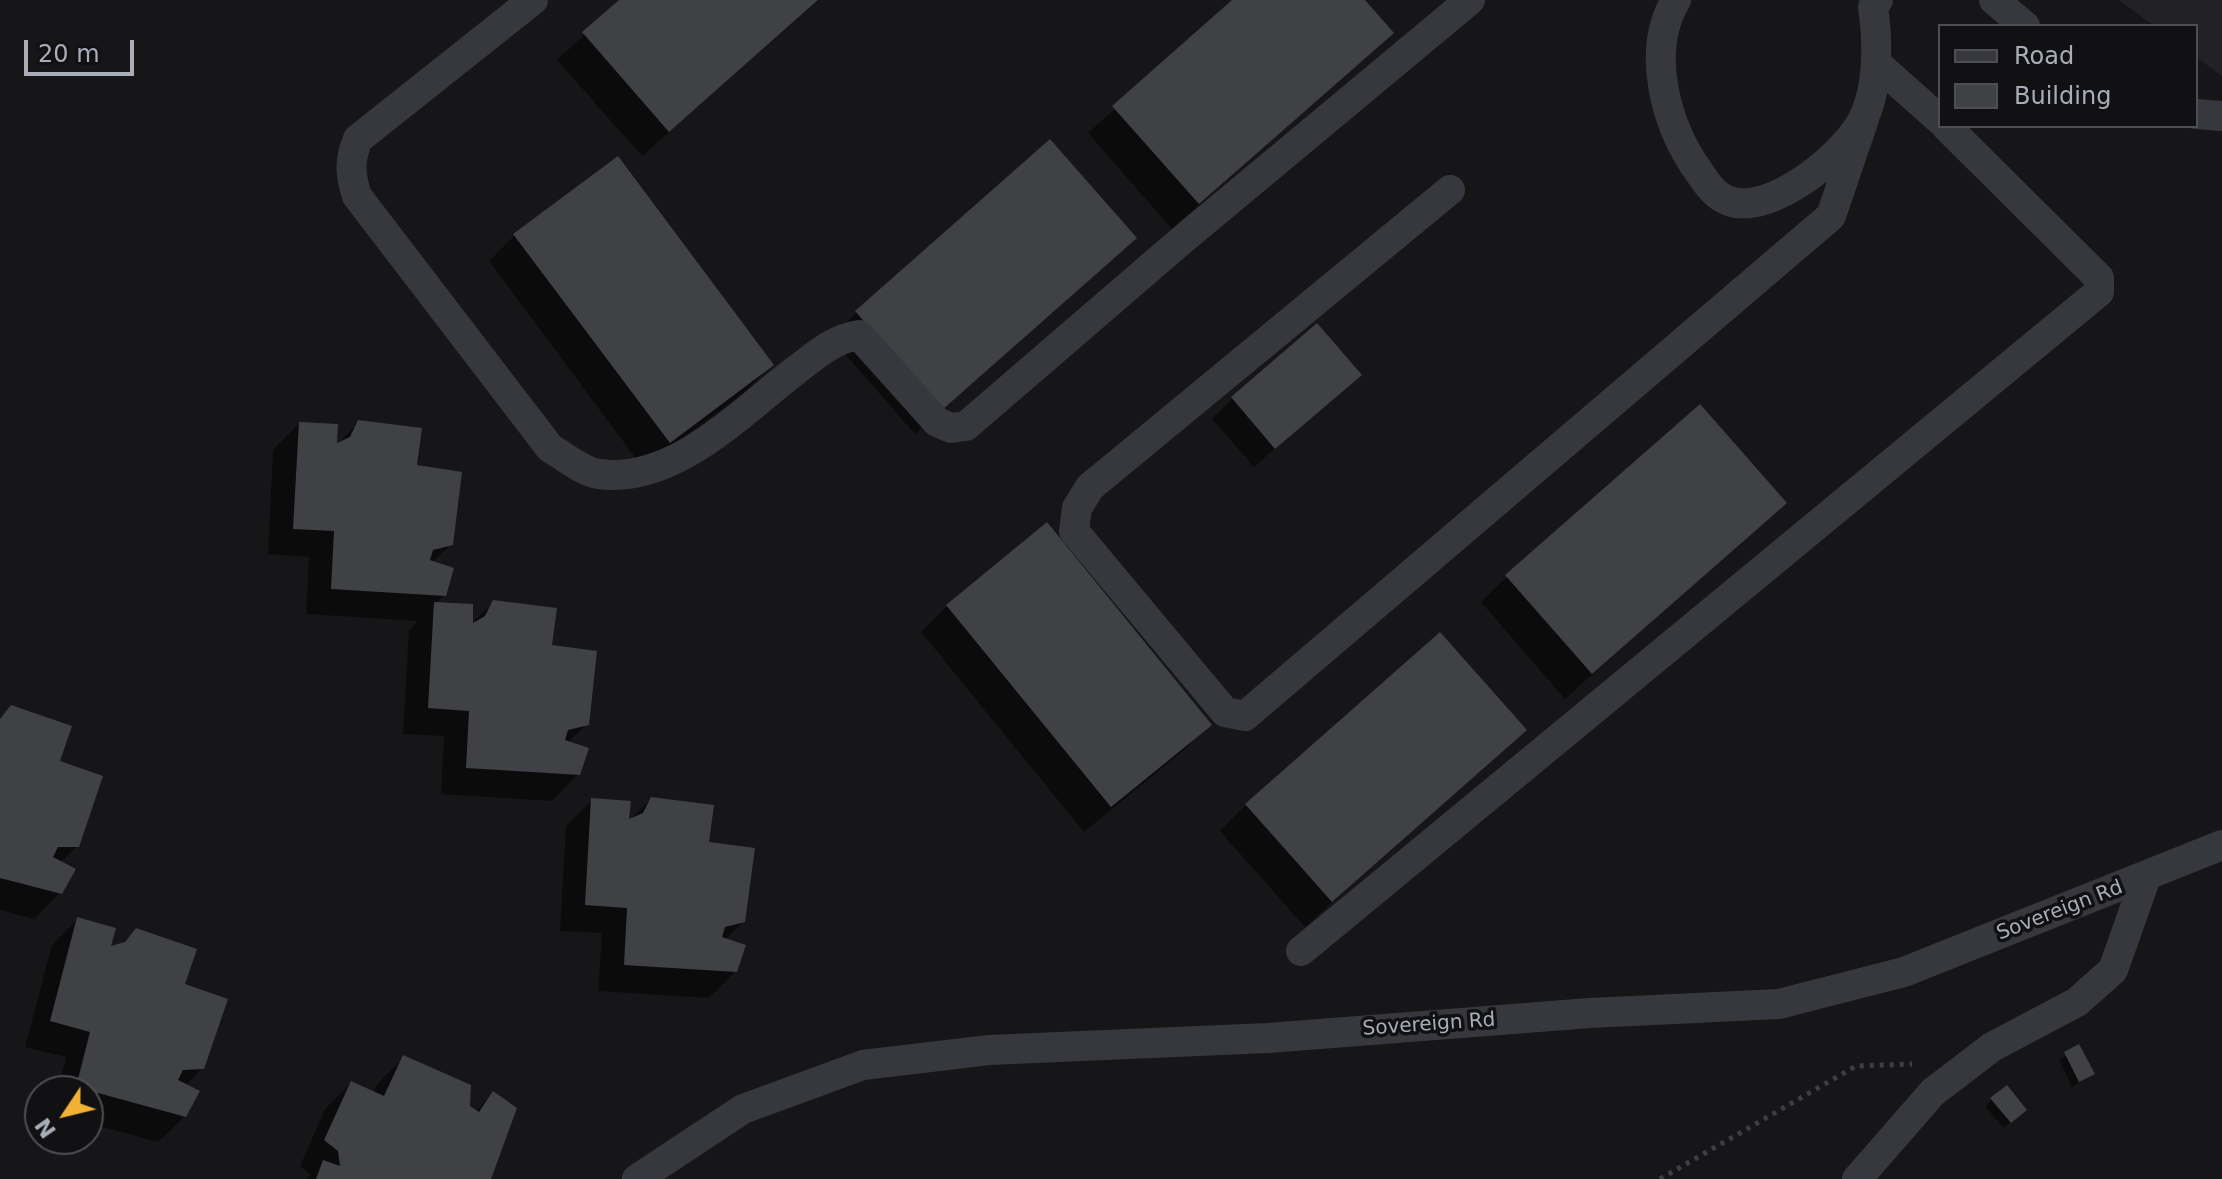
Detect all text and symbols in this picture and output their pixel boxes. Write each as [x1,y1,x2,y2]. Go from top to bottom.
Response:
scale bar [28,24,138,74]
legend [1938,24,2198,128]
text: 20 m [38,40,100,68]
text: Road [2014,42,2074,70]
text: Building [2014,82,2111,110]
street label: Sovereign Rd [1994,876,2126,946]
street label: Sovereign Rd [1362,1008,1496,1042]
north arrow [24,1075,104,1155]
text: N [30,1113,61,1143]

